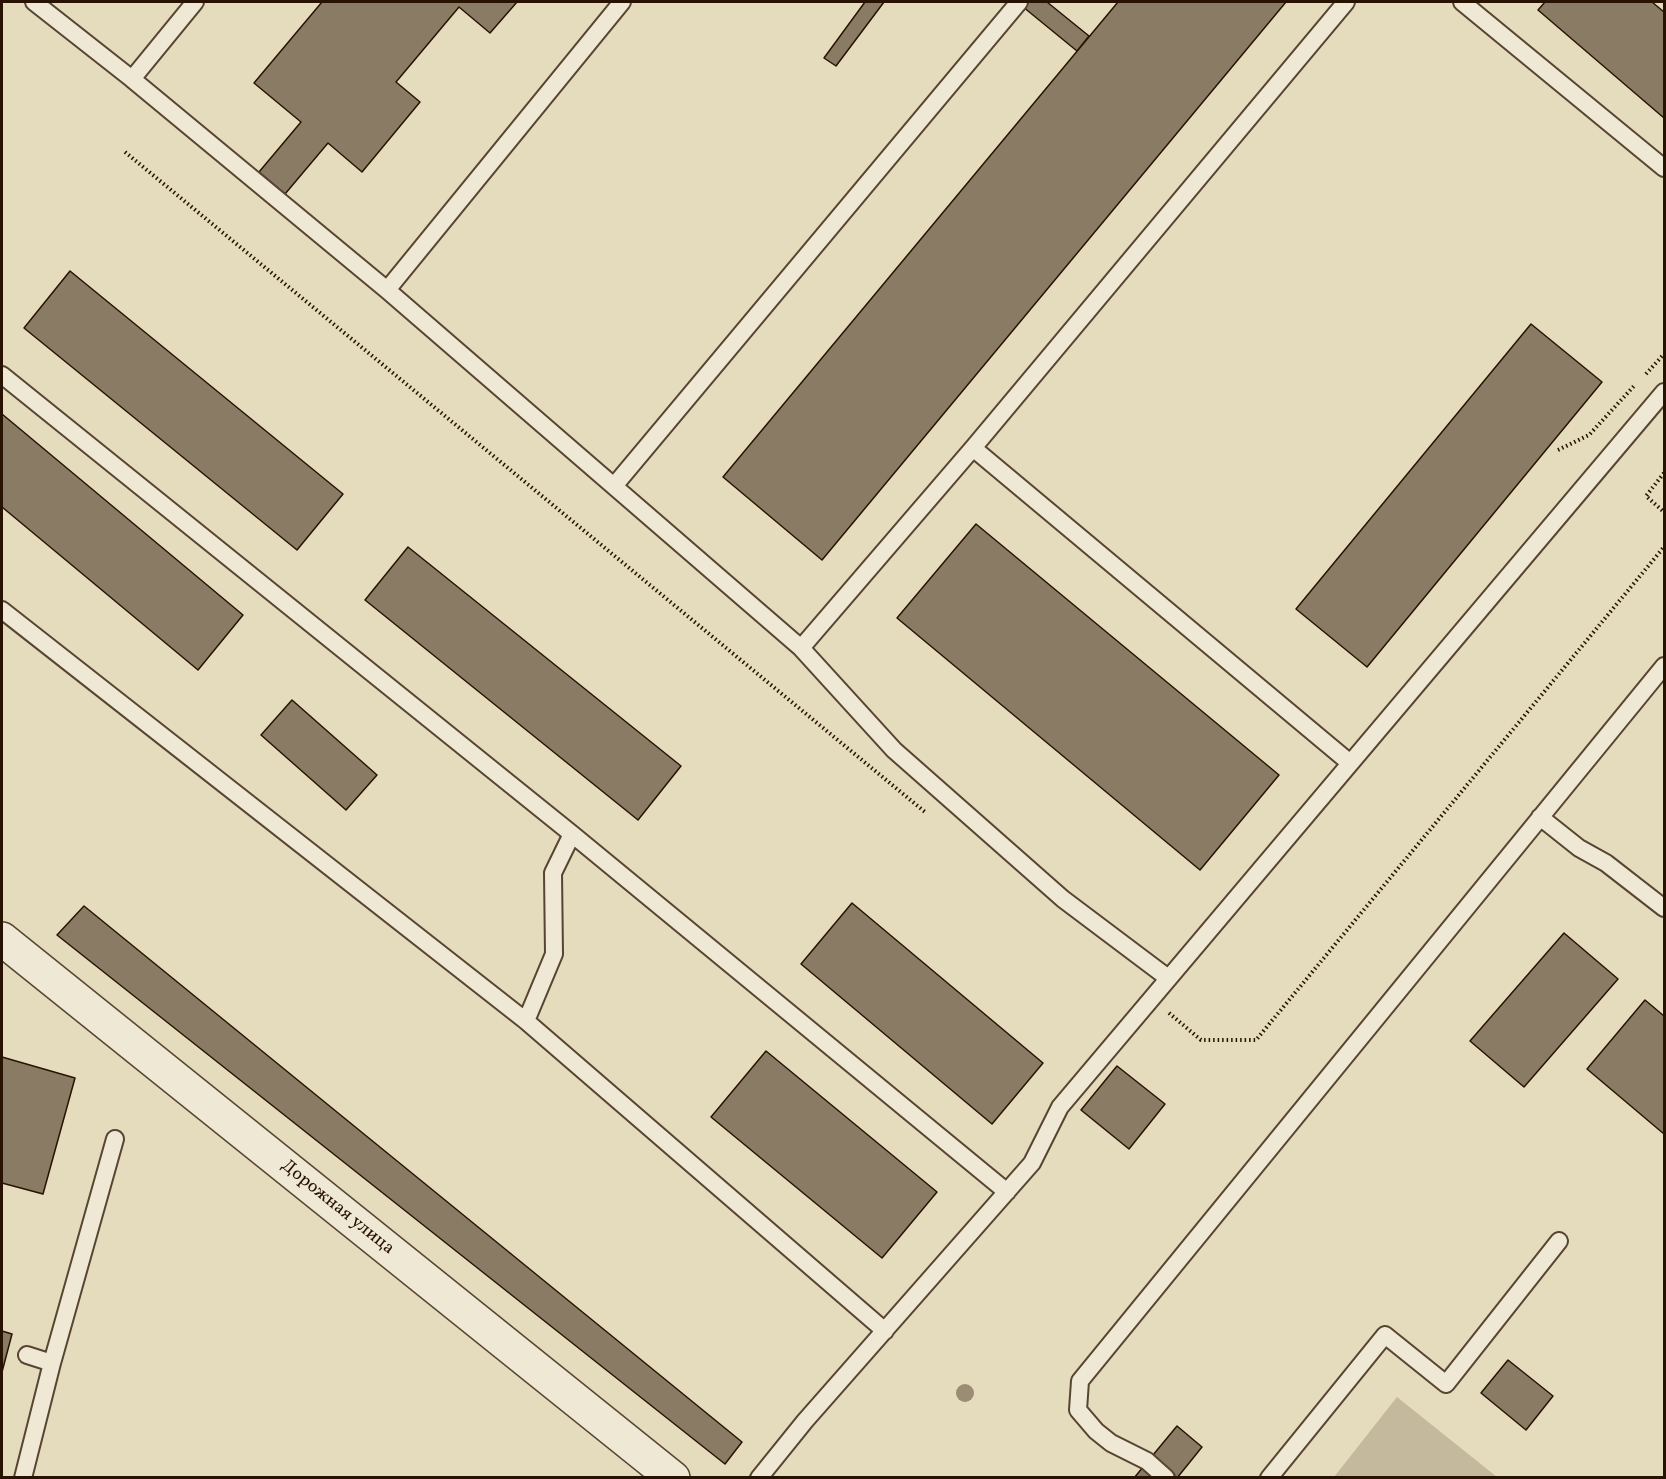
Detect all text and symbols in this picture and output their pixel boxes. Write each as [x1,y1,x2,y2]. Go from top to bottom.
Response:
street label: Дорожная улица [276,1156,398,1260]

